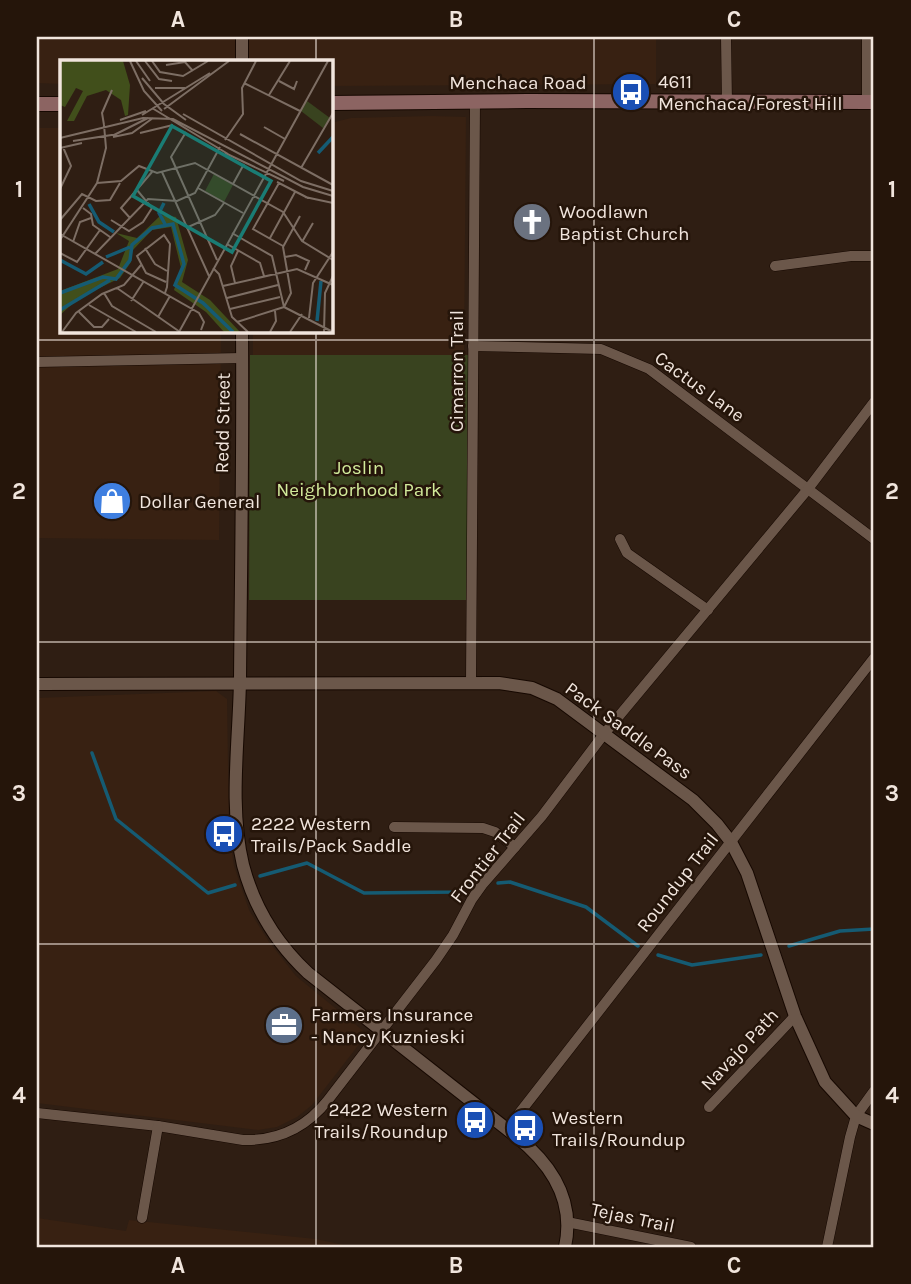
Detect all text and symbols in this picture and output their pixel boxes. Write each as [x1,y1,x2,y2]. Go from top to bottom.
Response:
text: A [171,6,185,33]
text: B [449,6,463,33]
text: C [727,6,741,33]
inset map [60,60,332,332]
bus stop icon: 4611 Menchaca/Forest Hill [610,71,652,113]
place label: 4611 Menchaca/Forest Hill [658,71,843,115]
street label: Menchaca Road [449,72,587,94]
text: 1 [15,176,23,203]
text: 1 [888,176,896,203]
church icon: Woodlawn Baptist Church [511,201,553,243]
place label: Woodlawn Baptist Church [559,201,690,245]
street label: Cimarron Trail [446,310,468,432]
street label: Cactus Lane [650,347,749,427]
street label: Redd Street [211,373,235,473]
park label: Joslin Neighborhood Park [276,457,442,501]
text: 2 [12,478,26,505]
text: 2 [885,478,899,505]
shop icon: Dollar General [91,480,133,522]
place label: Dollar General [139,491,260,513]
street label: Pack Saddle Pass [561,678,696,784]
text: 3 [12,780,26,807]
text: 3 [885,780,899,807]
street label: Frontier Trail [446,808,530,907]
bus stop icon: 2222 Western Trails/Pack Saddle [203,813,245,855]
place label: 2222 Western Trails/Pack Saddle [251,813,411,857]
street label: Roundup Trail [632,829,723,937]
office icon: Farmers Insurance - Nancy Kuznieski [263,1004,305,1046]
place label: Farmers Insurance - Nancy Kuznieski [311,1004,473,1048]
street label: Navajo Path [696,1004,783,1095]
text: 4 [12,1082,26,1109]
text: 4 [885,1082,899,1109]
place label: 2422 Western Trails/Roundup [315,1099,448,1143]
bus stop icon: 2422 Western Trails/Roundup [454,1099,496,1141]
bus stop icon: Western Trails/Roundup [504,1107,546,1149]
place label: Western Trails/Roundup [552,1107,685,1151]
street label: Tejas Trail [589,1198,677,1238]
text: A [171,1252,185,1279]
text: B [449,1252,463,1279]
text: C [727,1252,741,1279]

